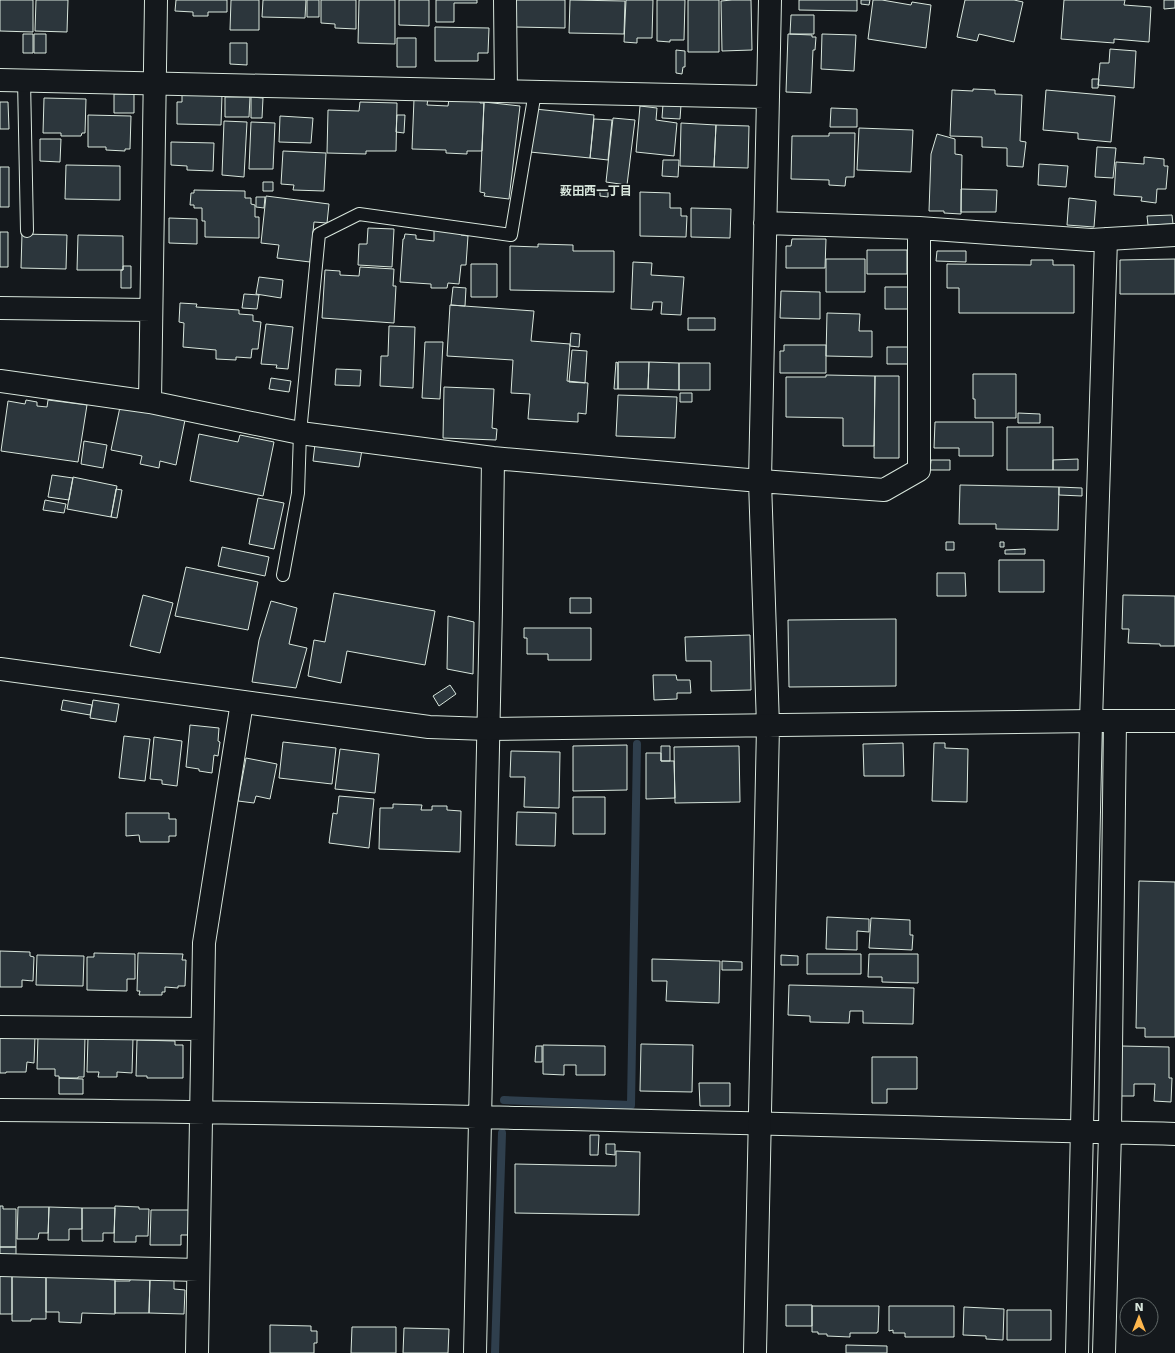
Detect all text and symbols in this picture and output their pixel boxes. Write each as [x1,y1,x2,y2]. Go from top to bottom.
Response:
district label: 薮田西一丁目 [560,184,632,198]
north arrow [1119,1297,1159,1337]
text: N [1134,1301,1144,1314]

